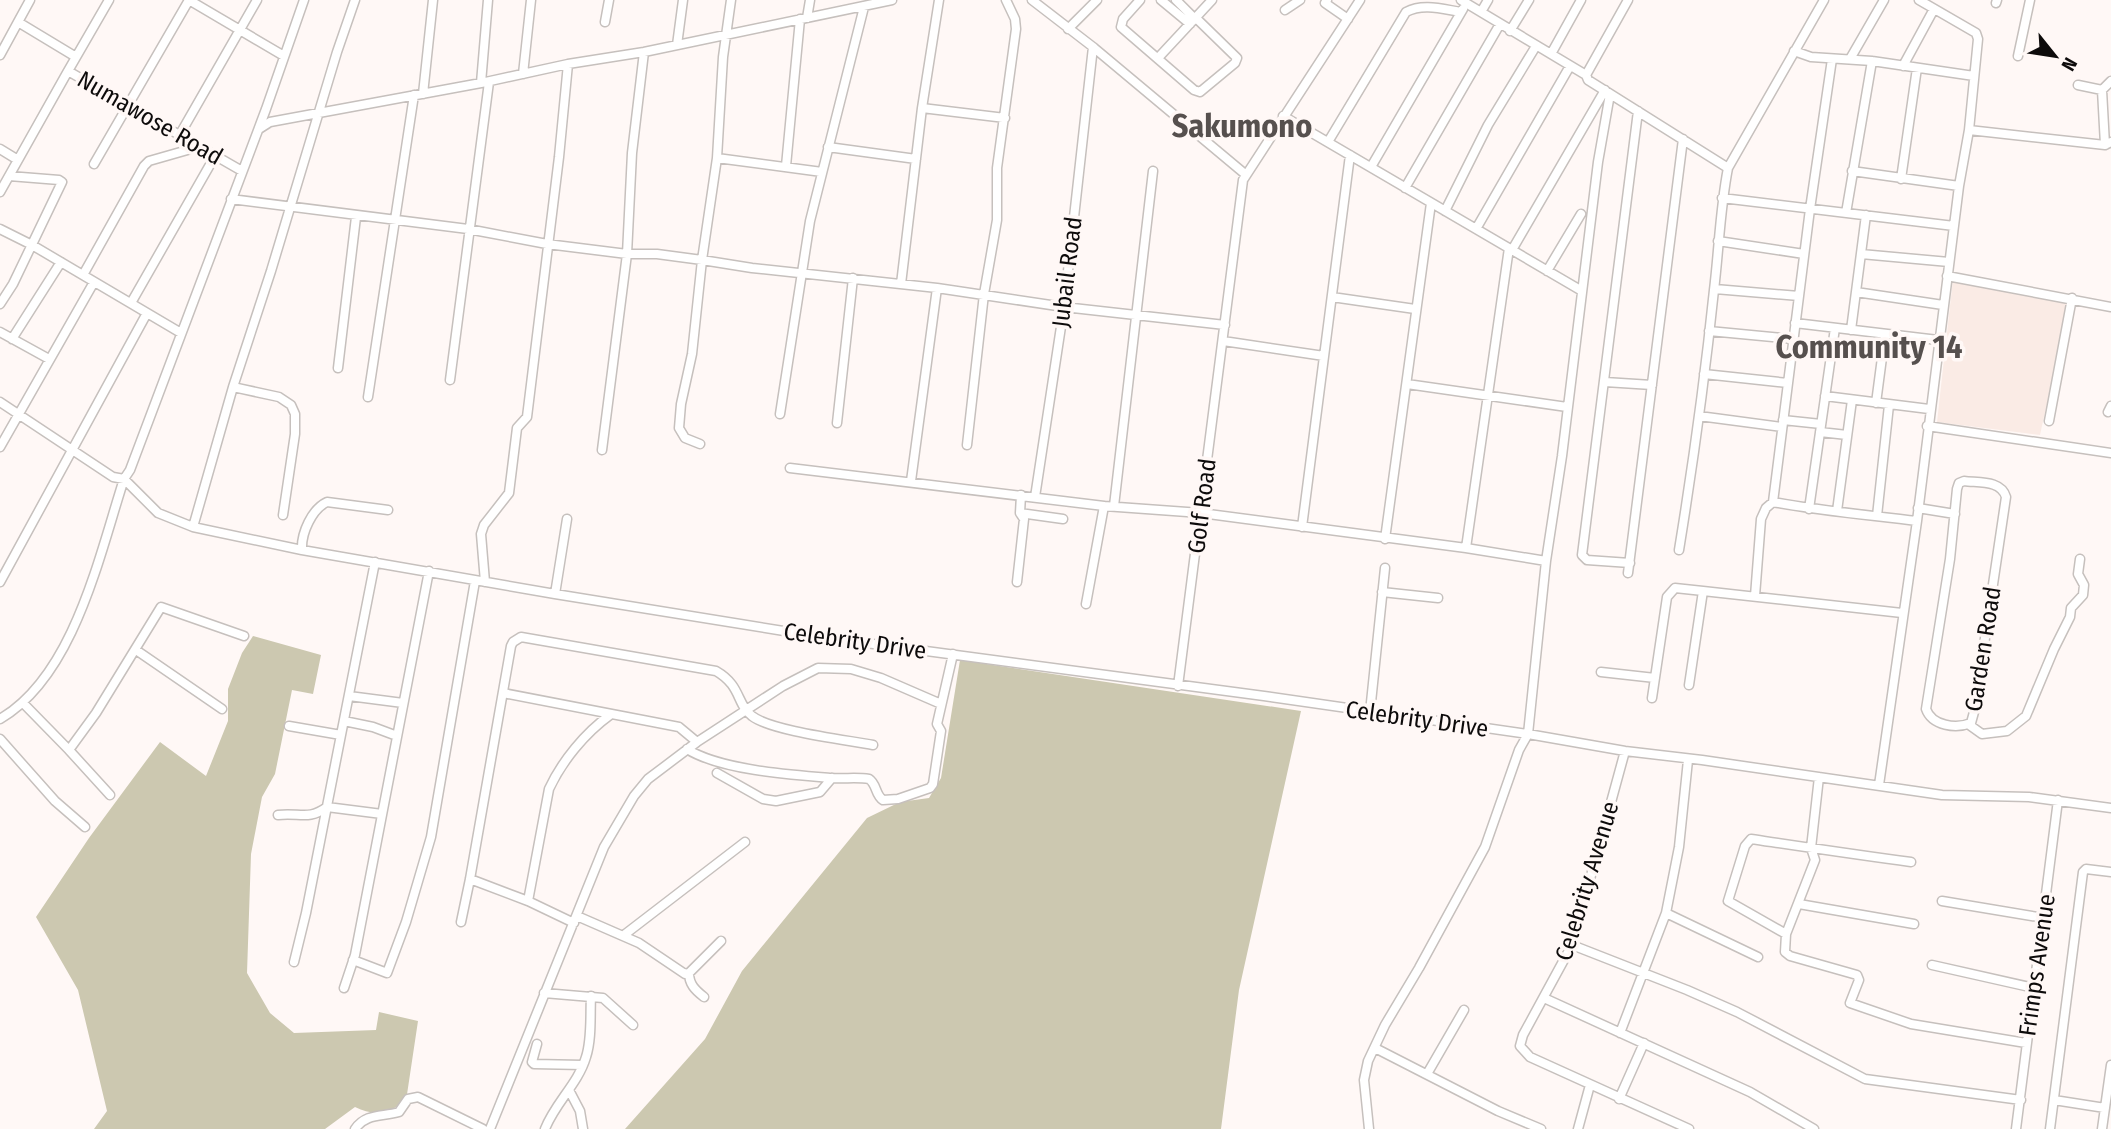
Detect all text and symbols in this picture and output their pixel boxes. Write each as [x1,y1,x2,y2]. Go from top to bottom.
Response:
north arrow [2020,21,2090,91]
text: N [2056,54,2082,75]
street label: Numawose Road [72,65,228,171]
district label: Sakumono [1172,107,1312,145]
street label: Jubail Road [1046,215,1088,329]
district label: Community 14 [1776,328,1962,366]
street label: Golf Road [1182,457,1222,555]
street label: Garden Road [1959,585,2007,713]
street label: Celebrity Drive [782,617,928,665]
street label: Celebrity Drive [1344,695,1490,743]
street label: Celebrity Avenue [1549,798,1625,964]
street label: Frimps Avenue [2013,892,2061,1038]

